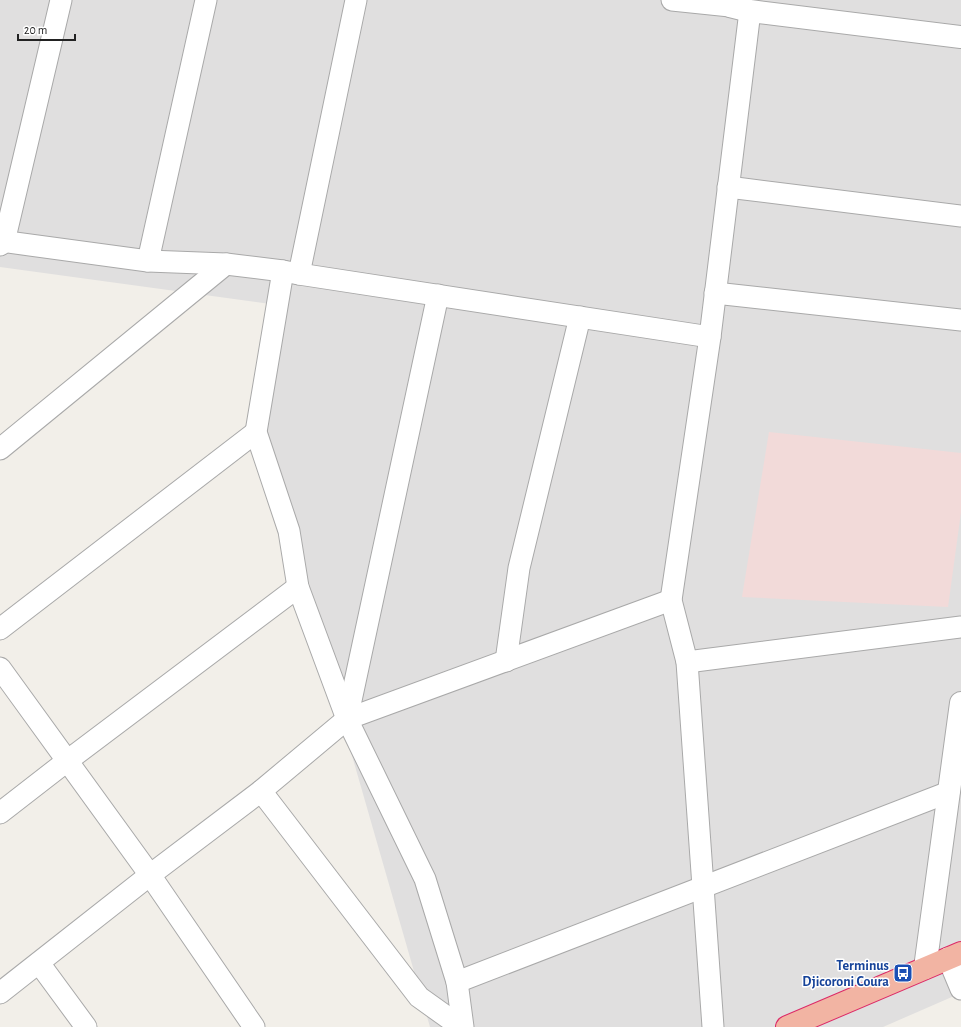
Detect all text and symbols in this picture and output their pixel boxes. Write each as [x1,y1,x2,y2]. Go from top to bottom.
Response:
scale bar [18,16,75,42]
text: 20 m [24,24,47,36]
place label: Terminus Djicoroni Coura [802,959,889,989]
bus stop icon: Terminus Djicoroni Coura [892,962,914,984]

